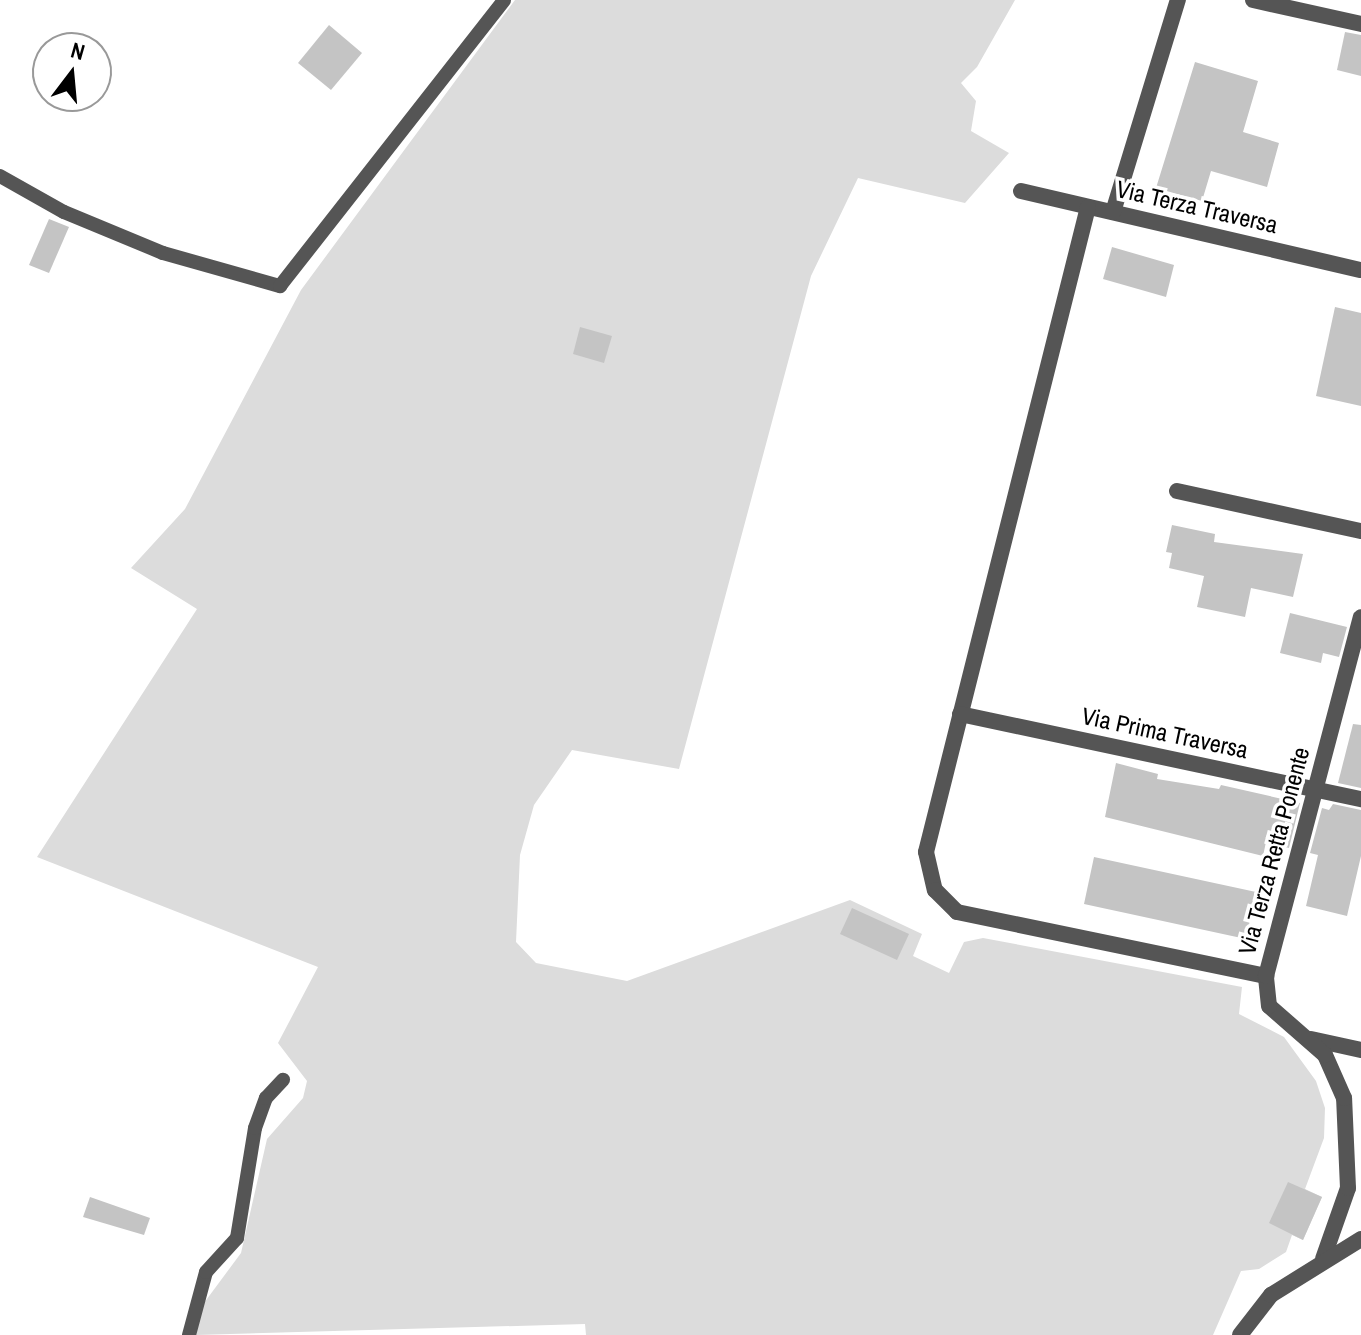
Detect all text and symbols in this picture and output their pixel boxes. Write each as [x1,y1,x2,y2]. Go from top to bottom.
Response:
north arrow [32,32,112,112]
text: N [68,35,88,67]
street label: Via Terza Traversa [1113,174,1281,240]
street label: Via Prima Traversa [1079,701,1251,765]
street label: Via Terza Retta Ponente [1232,744,1316,958]

